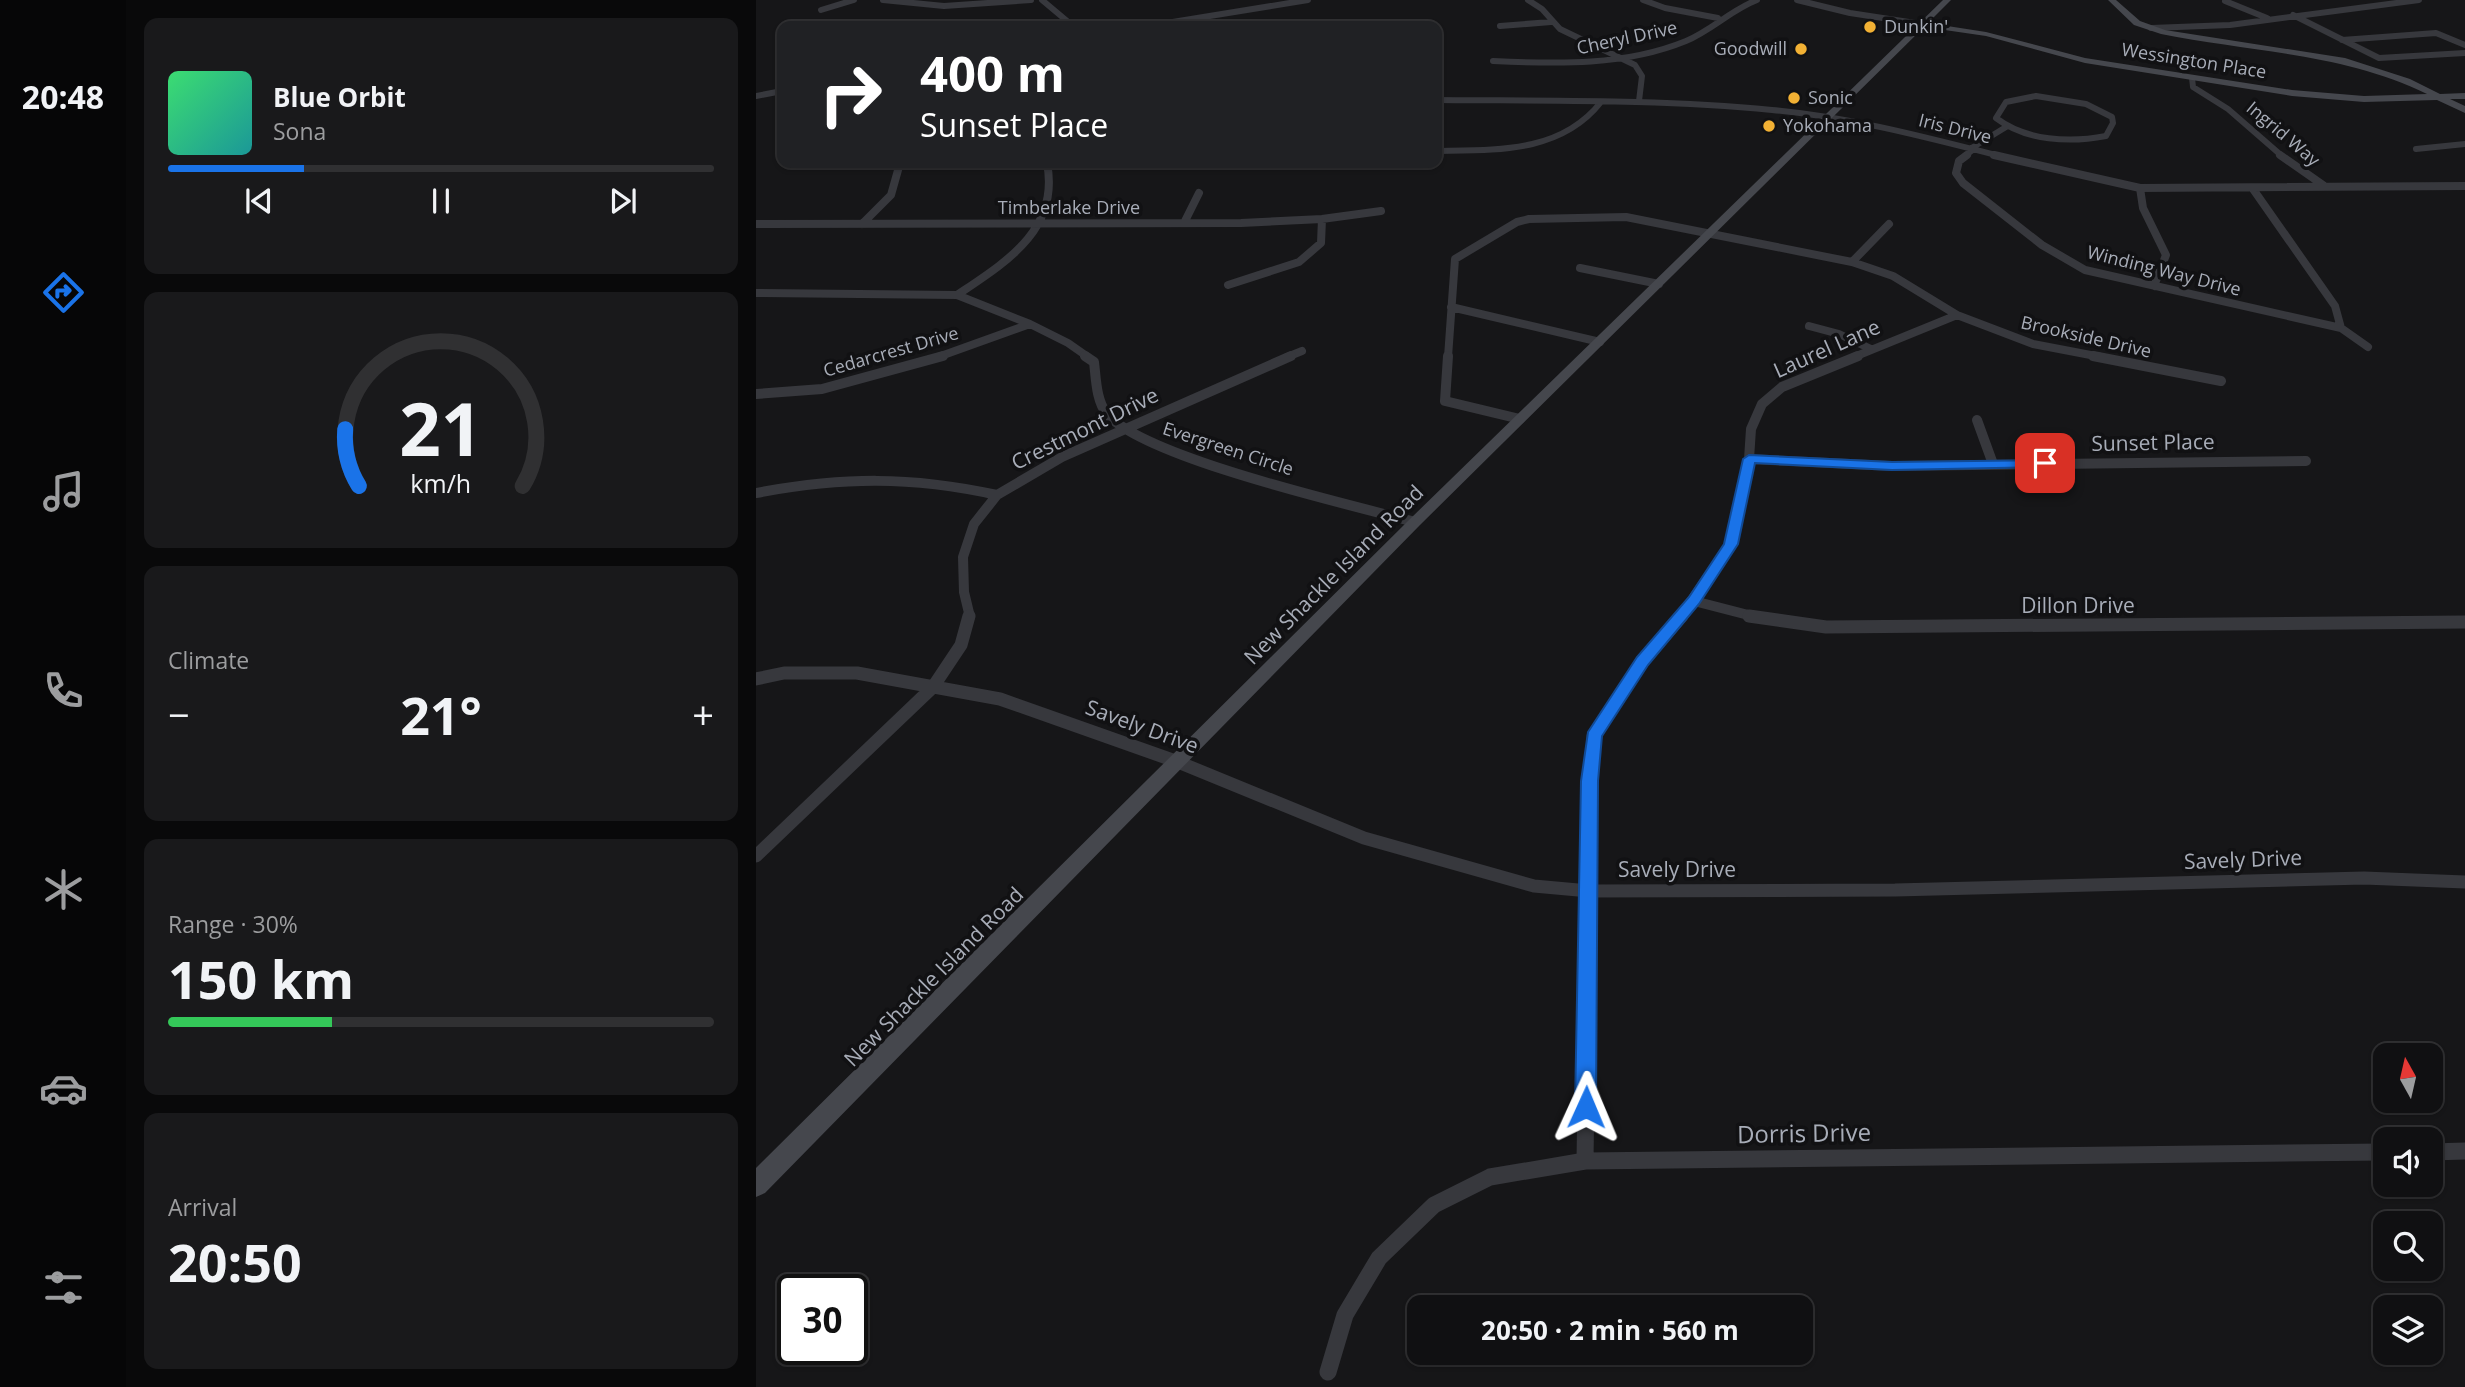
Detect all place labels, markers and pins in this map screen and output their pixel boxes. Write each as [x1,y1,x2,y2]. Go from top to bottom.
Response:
place label: Dunkin' [1884,14,1948,38]
marker: Dunkin' [1862,19,1878,35]
place label: Goodwill [1714,36,1787,60]
marker: Goodwill [1793,41,1809,57]
place label: Sonic [1808,85,1853,109]
marker: Sonic [1786,90,1802,106]
place label: Yokohama [1783,113,1872,137]
marker: Yokohama [1761,118,1777,134]
pin [2015,433,2075,493]

